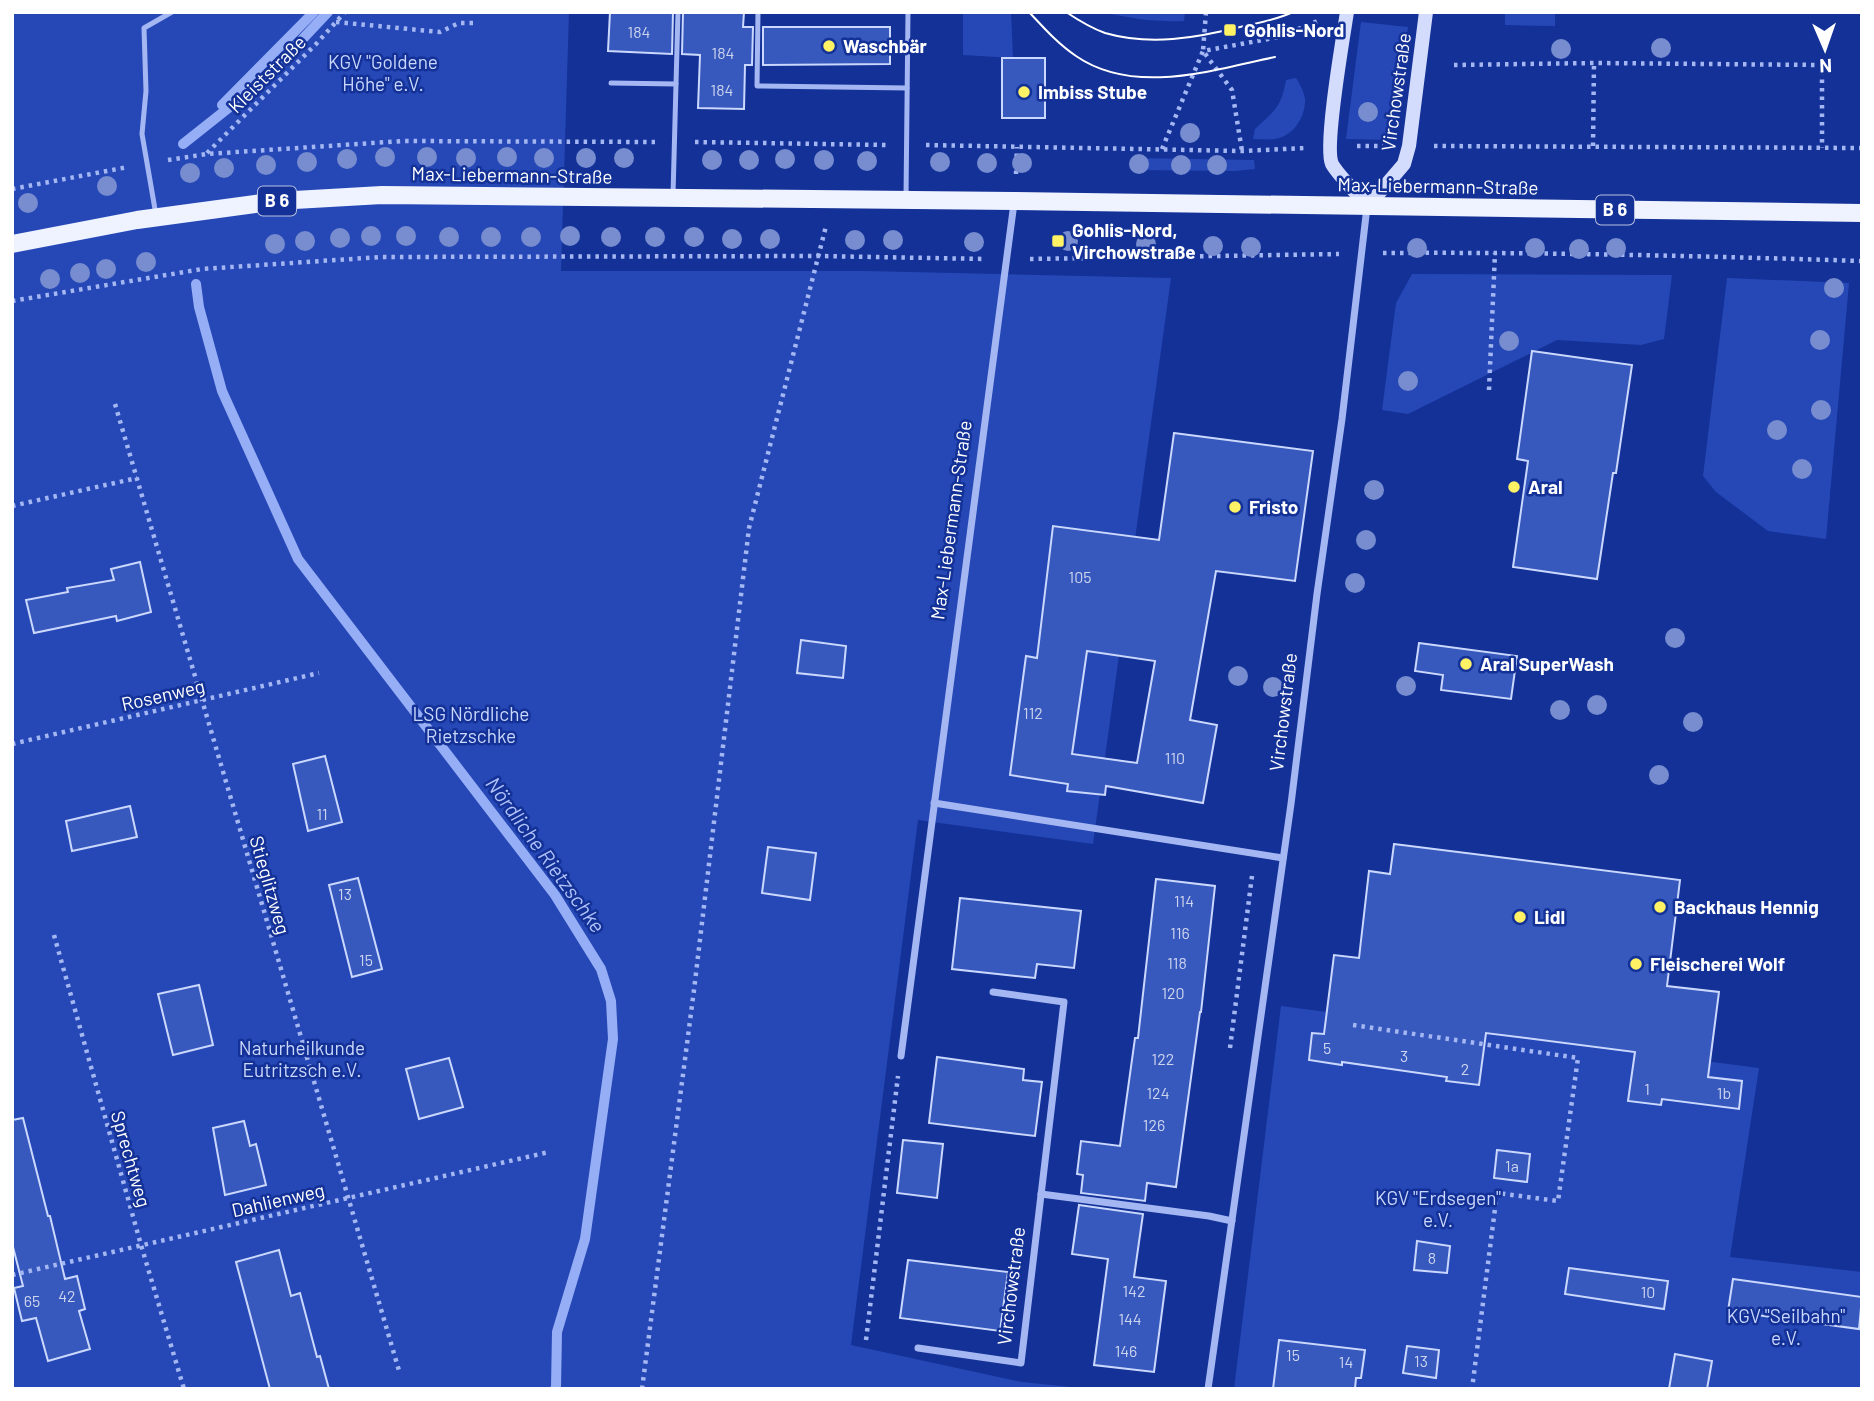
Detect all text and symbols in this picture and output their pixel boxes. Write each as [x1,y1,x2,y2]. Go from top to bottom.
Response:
north arrow [1790,14,1860,84]
place label: Gohlis-Nord [1244,18,1344,41]
house number: 184 [628,22,650,41]
marker: Gohlis-Nord [1222,22,1238,38]
street label: Kleiststraße [223,30,310,117]
street label: Virchowstraße [1376,31,1415,153]
place label: Waschbär [843,34,927,57]
marker: Waschbär [821,38,837,54]
house number: 184 [712,43,734,62]
park label: KGV "Goldene Höhe" e.V. [328,50,438,95]
text: N [1819,55,1832,78]
house number: 184 [711,80,733,99]
place label: Imbiss Stube [1038,80,1147,103]
marker: Imbiss Stube [1016,84,1032,100]
street label: Max-Liebermann-Straße [411,161,613,188]
street label: Max-Liebermann-Straße [1337,172,1539,199]
road number: B 6 [258,186,296,216]
road number: B 6 [1596,196,1634,224]
place label: Gohlis-Nord, Virchowstraße [1072,218,1196,263]
marker: Gohlis-Nord, Virchowstraße [1050,233,1066,249]
street label: Max-Liebermann-Straße [925,419,976,621]
place label: Aral [1528,475,1563,498]
marker: Aral [1506,479,1522,495]
place label: Fristo [1249,495,1298,518]
marker: Fristo [1227,499,1243,515]
house number: 105 [1069,567,1091,586]
street label: Virchowstraße [1264,651,1301,773]
place label: Aral SuperWash [1480,652,1614,675]
marker: Aral SuperWash [1458,656,1474,672]
street label: Rosenweg [119,674,207,715]
park label: LSG Nördliche Rietzschke [413,702,529,747]
house number: 112 [1023,703,1043,722]
house number: 110 [1165,748,1185,767]
water label: Nördliche Rietzschke [481,771,611,937]
house number: 11 [316,804,328,823]
street label: Stieglitzweg [245,833,296,937]
house number: 13 [338,884,352,903]
house number: 114 [1174,891,1194,910]
place label: Backhaus Hennig [1674,895,1819,918]
marker: Backhaus Hennig [1652,899,1668,915]
place label: Lidl [1534,905,1565,928]
marker: Lidl [1512,909,1528,925]
house number: 116 [1170,923,1190,942]
house number: 15 [359,950,373,969]
place label: Fleischerei Wolf [1650,952,1785,975]
house number: 118 [1167,953,1187,972]
marker: Fleischerei Wolf [1628,956,1644,972]
house number: 120 [1161,983,1185,1002]
park label: Naturheilkunde Eutritzsch e.V. [239,1036,365,1081]
house number: 5 [1323,1038,1331,1057]
house number: 3 [1400,1046,1408,1065]
house number: 122 [1152,1049,1174,1068]
house number: 2 [1461,1059,1469,1078]
house number: 1 [1644,1079,1650,1098]
house number: 124 [1147,1083,1170,1102]
house number: 1b [1717,1083,1731,1102]
street label: Sprechtweg [107,1108,156,1210]
house number: 126 [1143,1115,1165,1134]
house number: 1a [1505,1156,1519,1175]
street label: Dahlienweg [229,1178,327,1221]
park label: KGV "Erdsegen" e.V. [1375,1186,1501,1231]
street label: Virchowstraße [992,1225,1029,1347]
house number: 8 [1428,1248,1436,1267]
house number: 142 [1123,1281,1146,1300]
house number: 10 [1641,1282,1655,1301]
house number: 42 [58,1286,76,1305]
house number: 65 [24,1291,40,1310]
park label: KGV "Seilbahn" e.V. [1727,1304,1845,1349]
house number: 144 [1118,1309,1142,1328]
house number: 146 [1115,1341,1137,1360]
house number: 15 [1286,1345,1300,1364]
house number: 13 [1414,1351,1428,1370]
house number: 14 [1339,1352,1353,1371]

